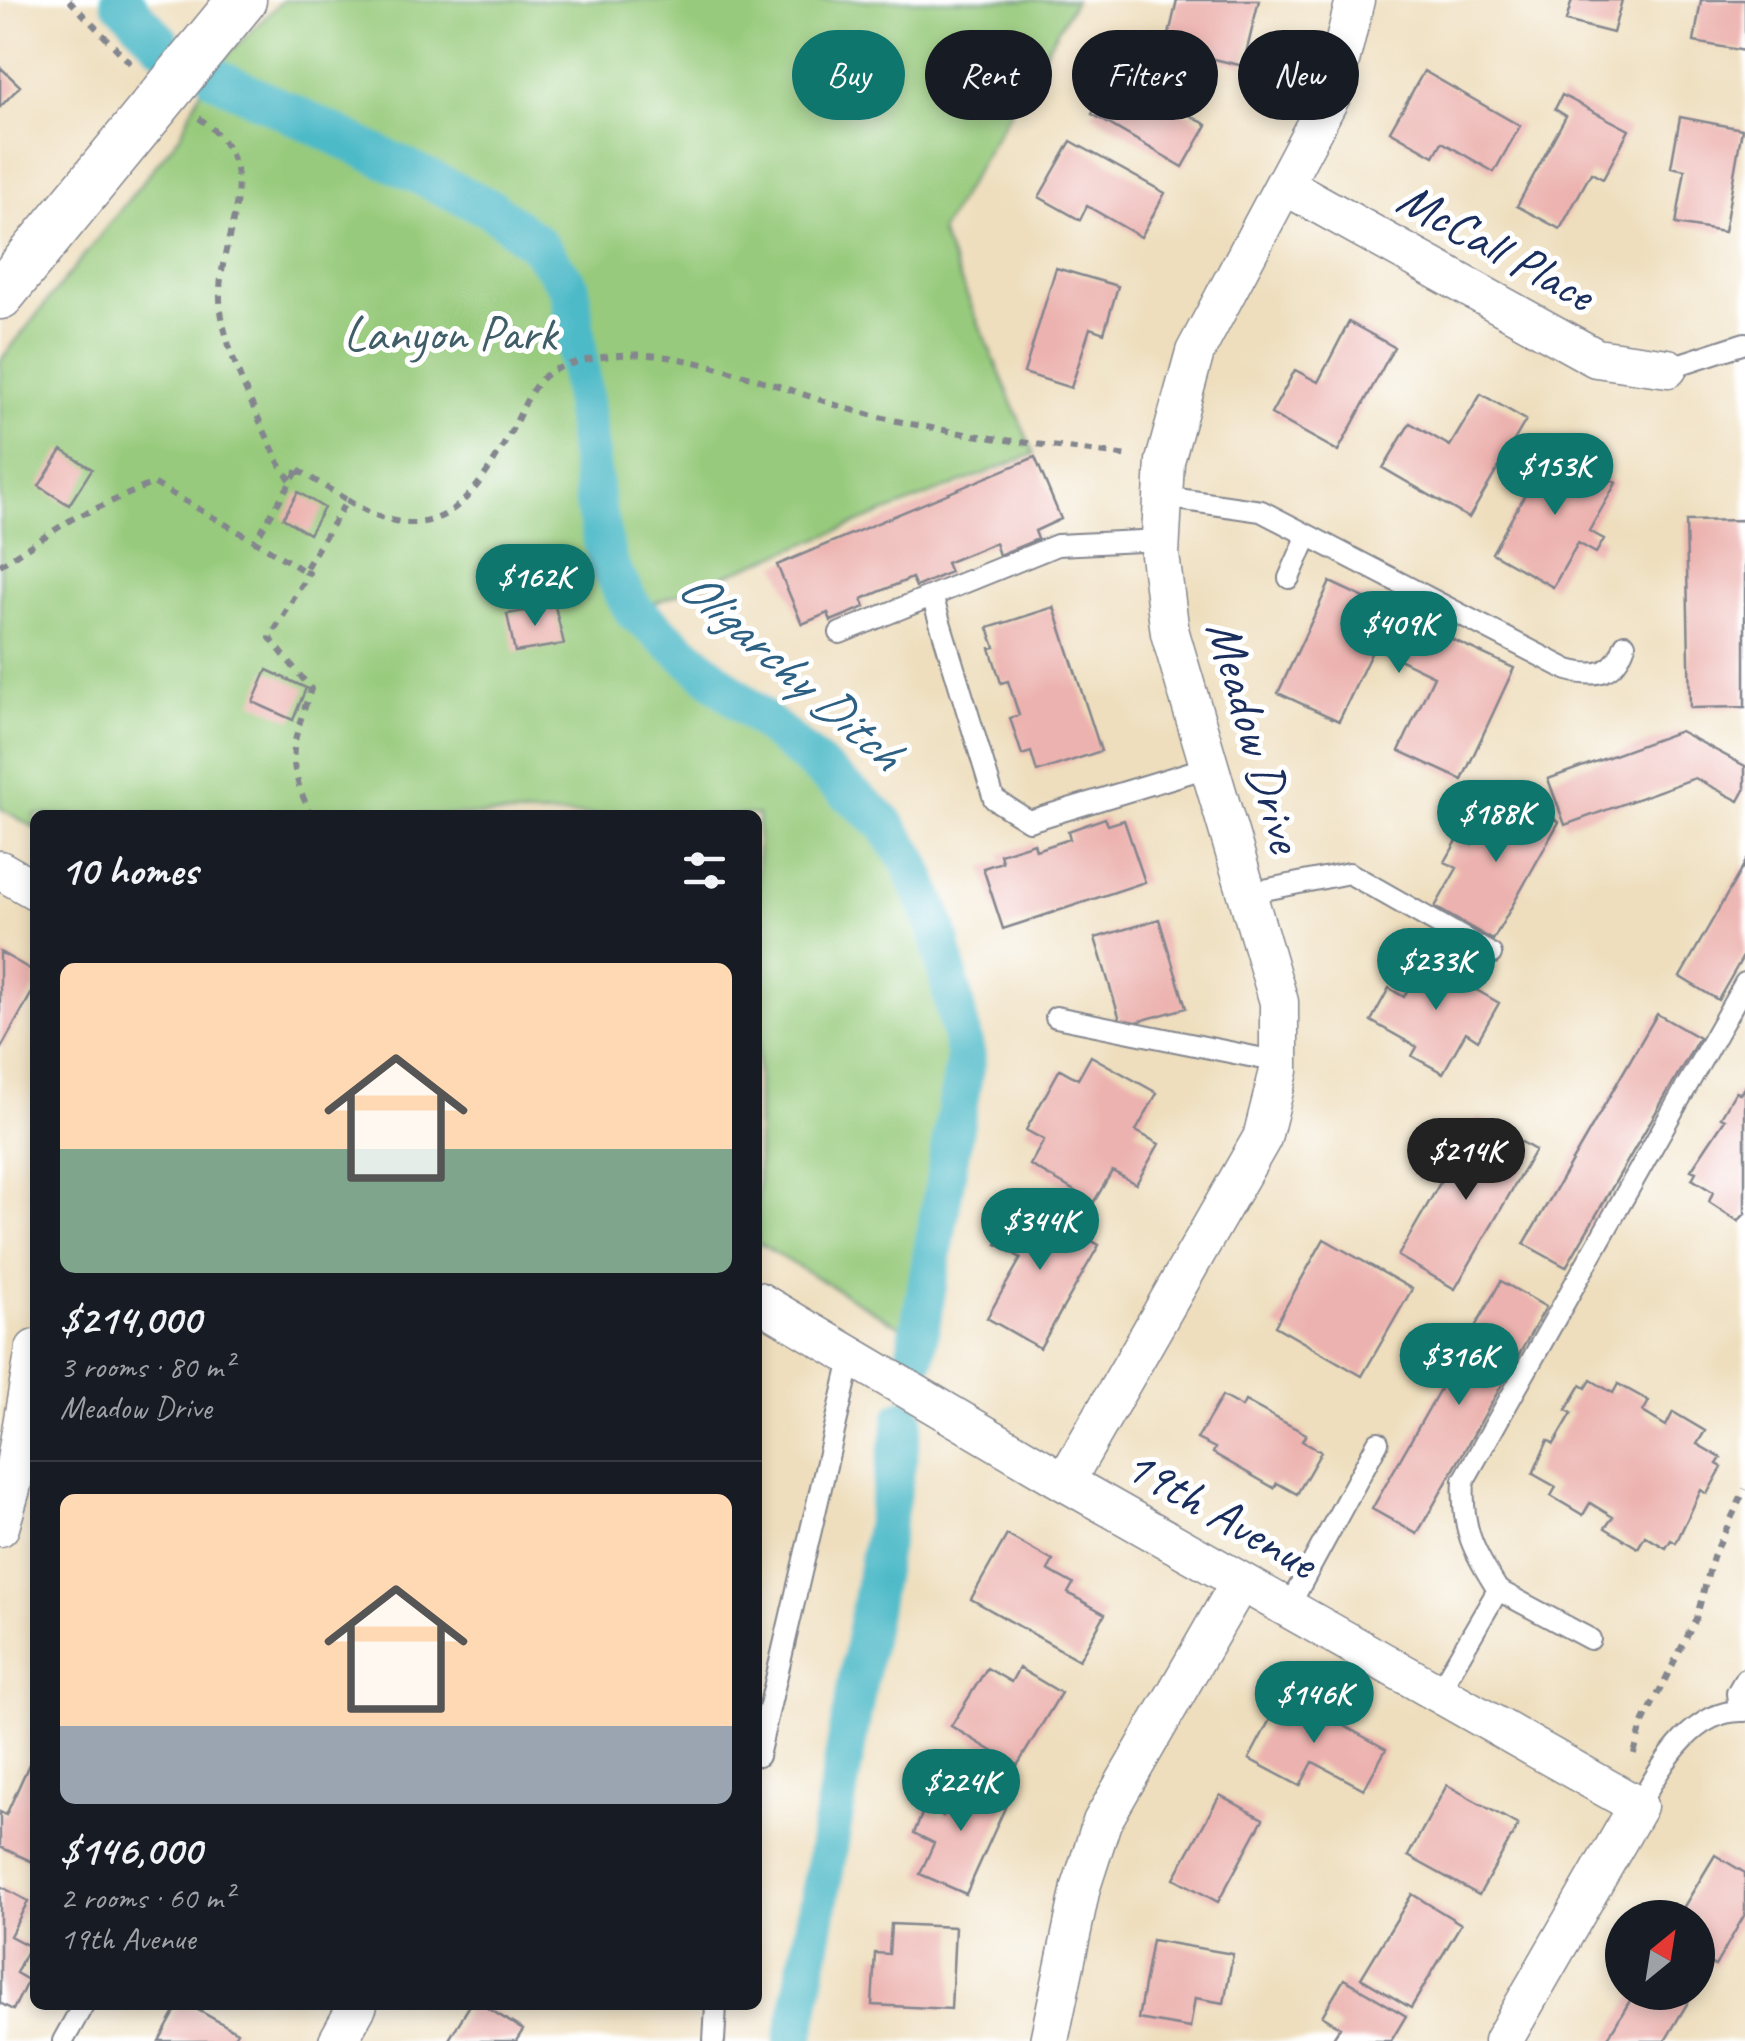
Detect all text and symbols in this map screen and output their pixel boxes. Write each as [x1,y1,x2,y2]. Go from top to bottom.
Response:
chip: Buy [792,30,905,120]
chip: Rent [925,30,1052,120]
chip: Filters [1072,30,1218,120]
chip: New [1238,30,1359,120]
street label: McCall Place [1387,166,1608,327]
park label: Lanyon Park [344,302,559,365]
pin: $153K [1485,433,1625,518]
text: $153K [1518,445,1592,486]
pin: $162K [465,544,605,629]
water label: Oligarchy Ditch [665,554,919,786]
text: $162K [498,556,572,597]
pin: $409K [1329,591,1469,676]
text: $409K [1362,603,1436,644]
street label: Meadow Drive [1192,613,1319,861]
pin: $188K [1426,780,1566,865]
text: $188K [1459,792,1533,833]
icon: filters [677,843,732,898]
text: 10 homes [60,844,197,897]
pin: $233K [1366,928,1506,1013]
text: $233K [1399,940,1473,981]
icon: home [306,1028,486,1208]
pin: $214K [1396,1118,1536,1203]
text: $214K [1429,1130,1503,1171]
pin: $344K [970,1188,1110,1273]
text: $344K [1003,1200,1077,1241]
text: $214,000 [60,1293,201,1346]
pin: $316K [1389,1323,1529,1408]
text: $316K [1422,1335,1496,1376]
text: 3 rooms · 80 m² [60,1346,233,1387]
text: Meadow Drive [60,1387,212,1428]
street label: 19th Avenue [1114,1433,1331,1595]
icon: home [306,1559,486,1739]
pin: $146K [1244,1661,1384,1746]
text: $146K [1277,1673,1351,1714]
pin: $224K [891,1749,1031,1834]
text: $224K [924,1761,998,1802]
text: $146,000 [60,1824,202,1877]
text: 2 rooms · 60 m² [60,1877,233,1918]
north arrow [1605,1900,1715,2010]
map controls [1605,1900,1715,2010]
text: 19th Avenue [60,1918,195,1959]

